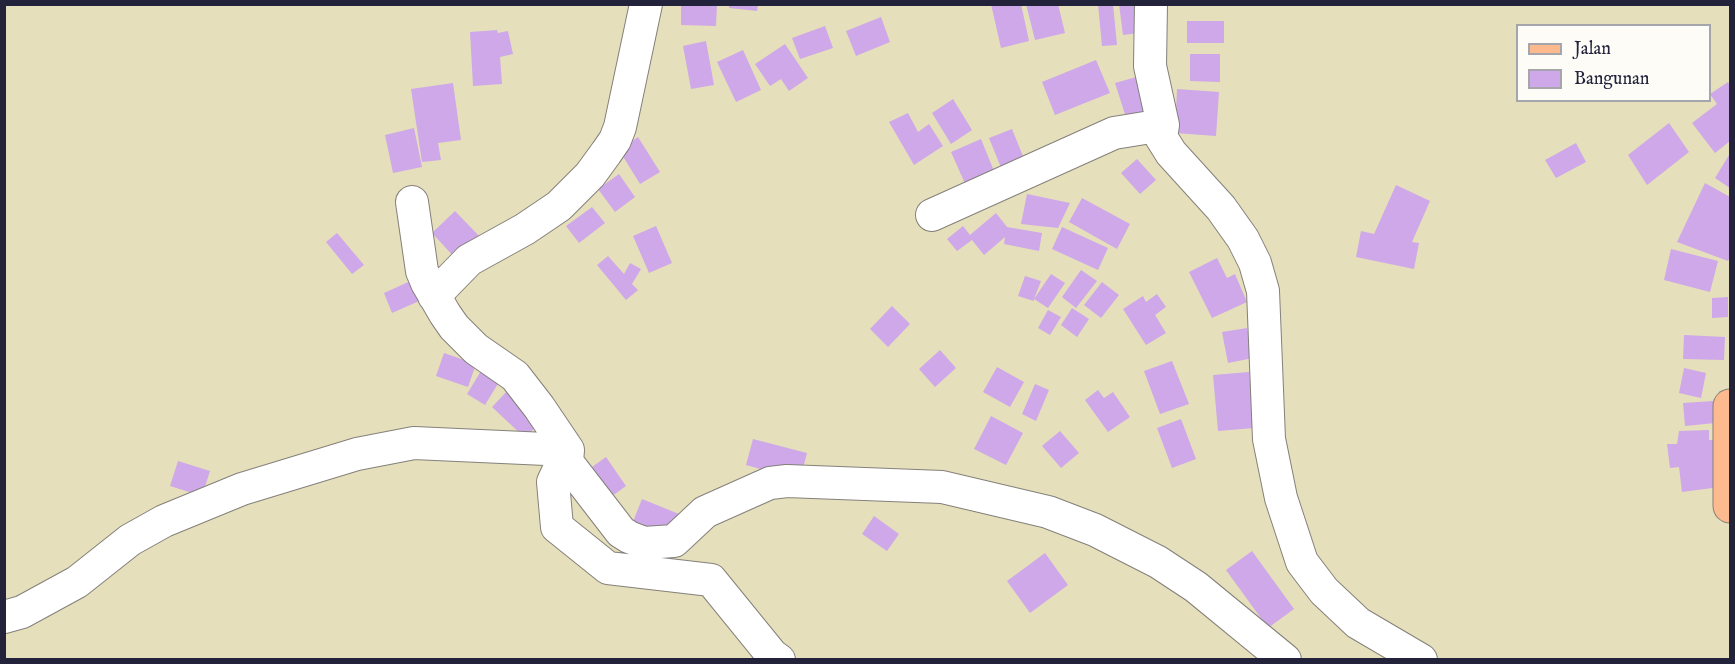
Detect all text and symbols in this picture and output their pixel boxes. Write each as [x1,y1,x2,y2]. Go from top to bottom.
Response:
legend [1516,24,1711,102]
text: Jalan [1574,38,1611,61]
text: Bangunan [1574,68,1649,91]

